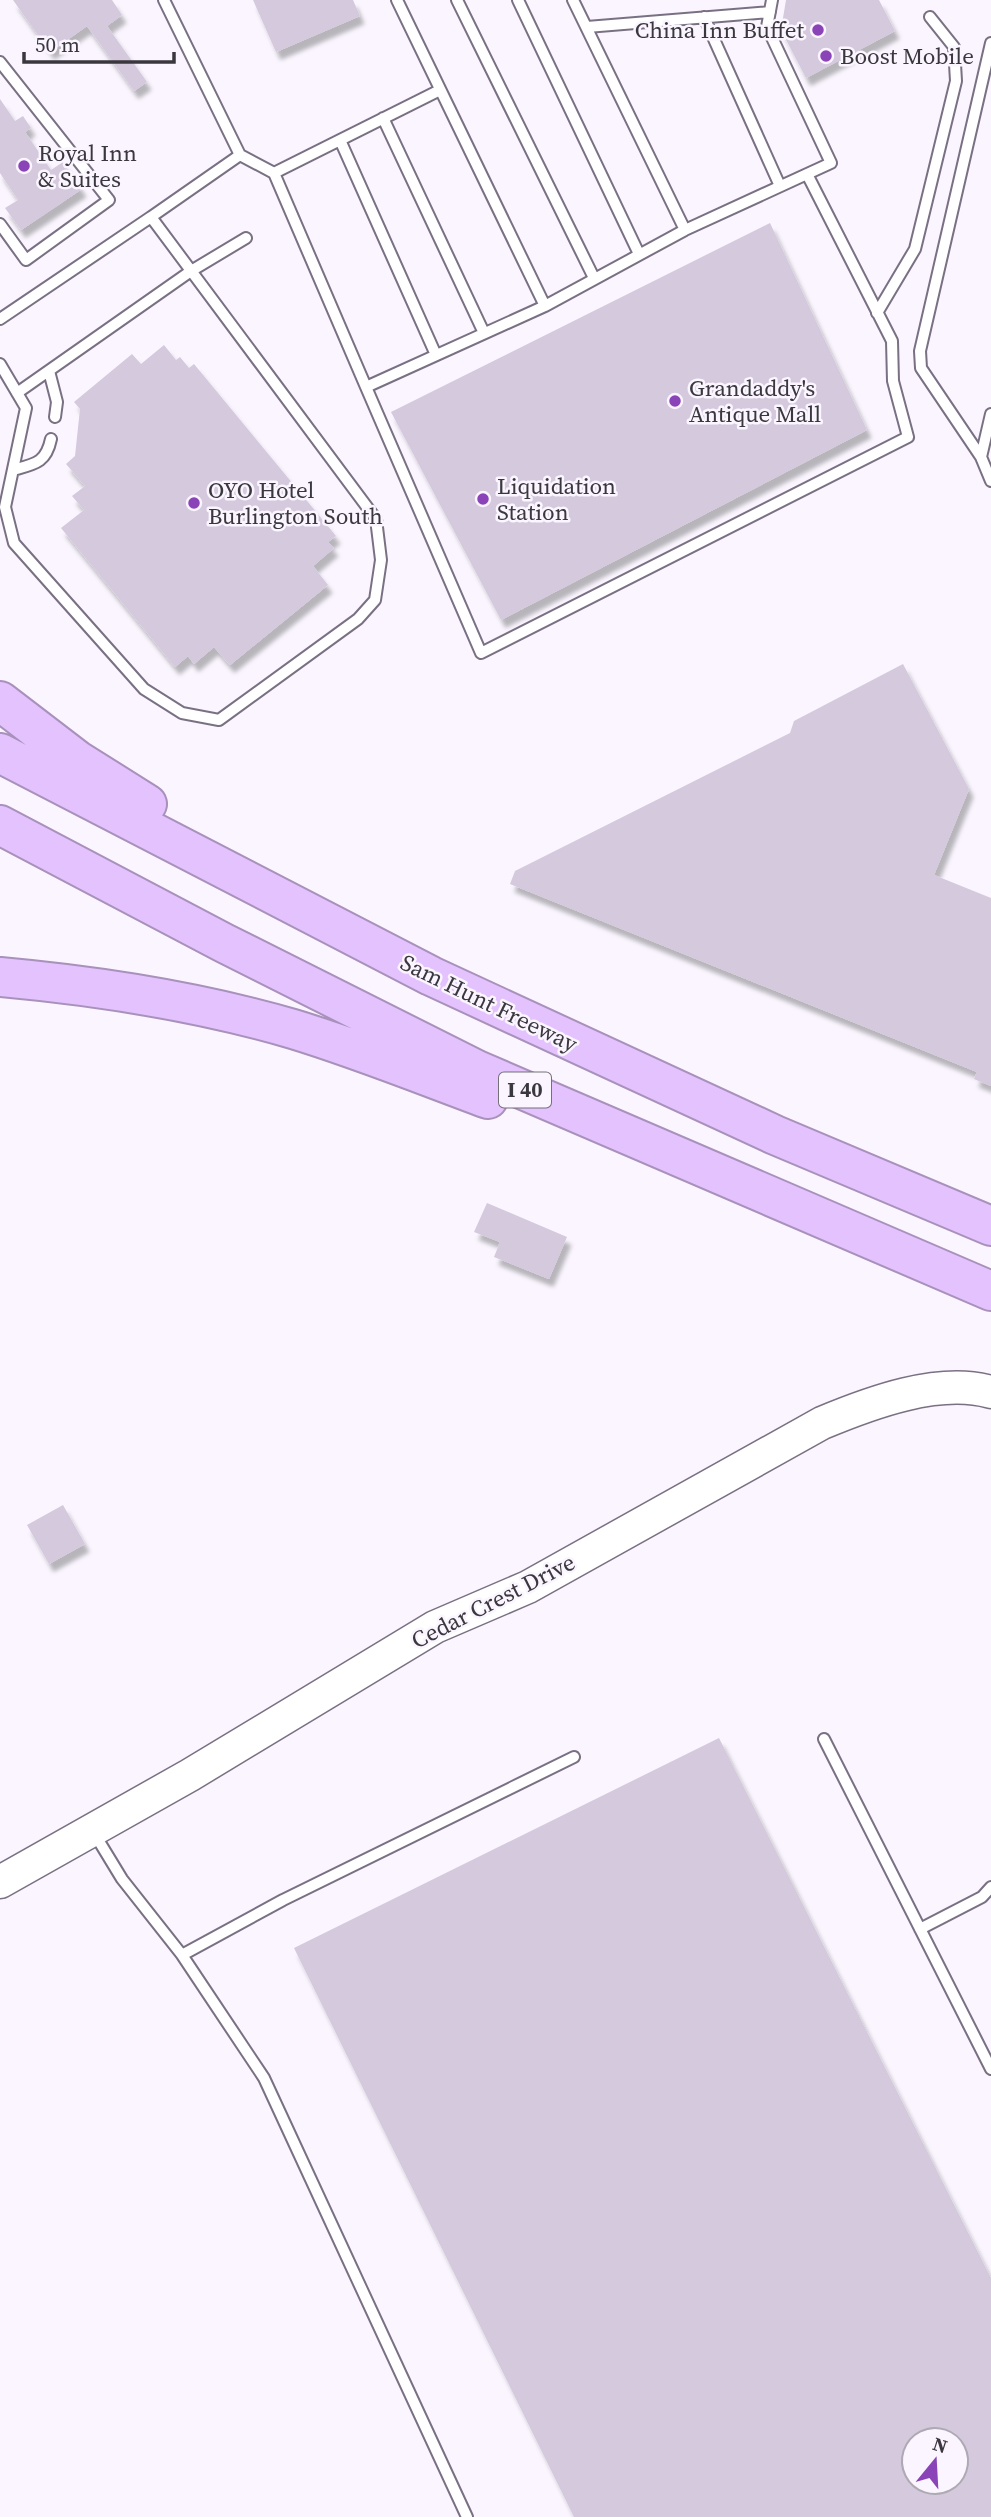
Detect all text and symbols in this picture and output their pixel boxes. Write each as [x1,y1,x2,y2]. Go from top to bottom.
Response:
place label: China Inn Buffet [635,14,805,46]
scale bar [24,21,175,65]
marker: China Inn Buffet [810,22,826,38]
text: 50 m [35,30,80,59]
place label: Boost Mobile [840,40,974,72]
marker: Boost Mobile [818,48,834,64]
place label: Royal Inn & Suites [38,137,137,195]
marker: Royal Inn & Suites [16,158,32,174]
place label: Grandaddy's Antique Mall [689,372,821,430]
marker: Grandaddy's Antique Mall [667,393,683,409]
place label: Liquidation Station [497,470,616,528]
place label: OYO Hotel Burlington South [208,474,383,532]
marker: Liquidation Station [475,491,491,507]
marker: OYO Hotel Burlington South [186,495,202,511]
street label: Sam Hunt Freeway [395,946,583,1060]
road number: I 40 [499,1072,551,1108]
street label: Cedar Crest Drive [406,1546,580,1656]
north arrow [900,2426,970,2496]
text: N [930,2430,951,2459]

